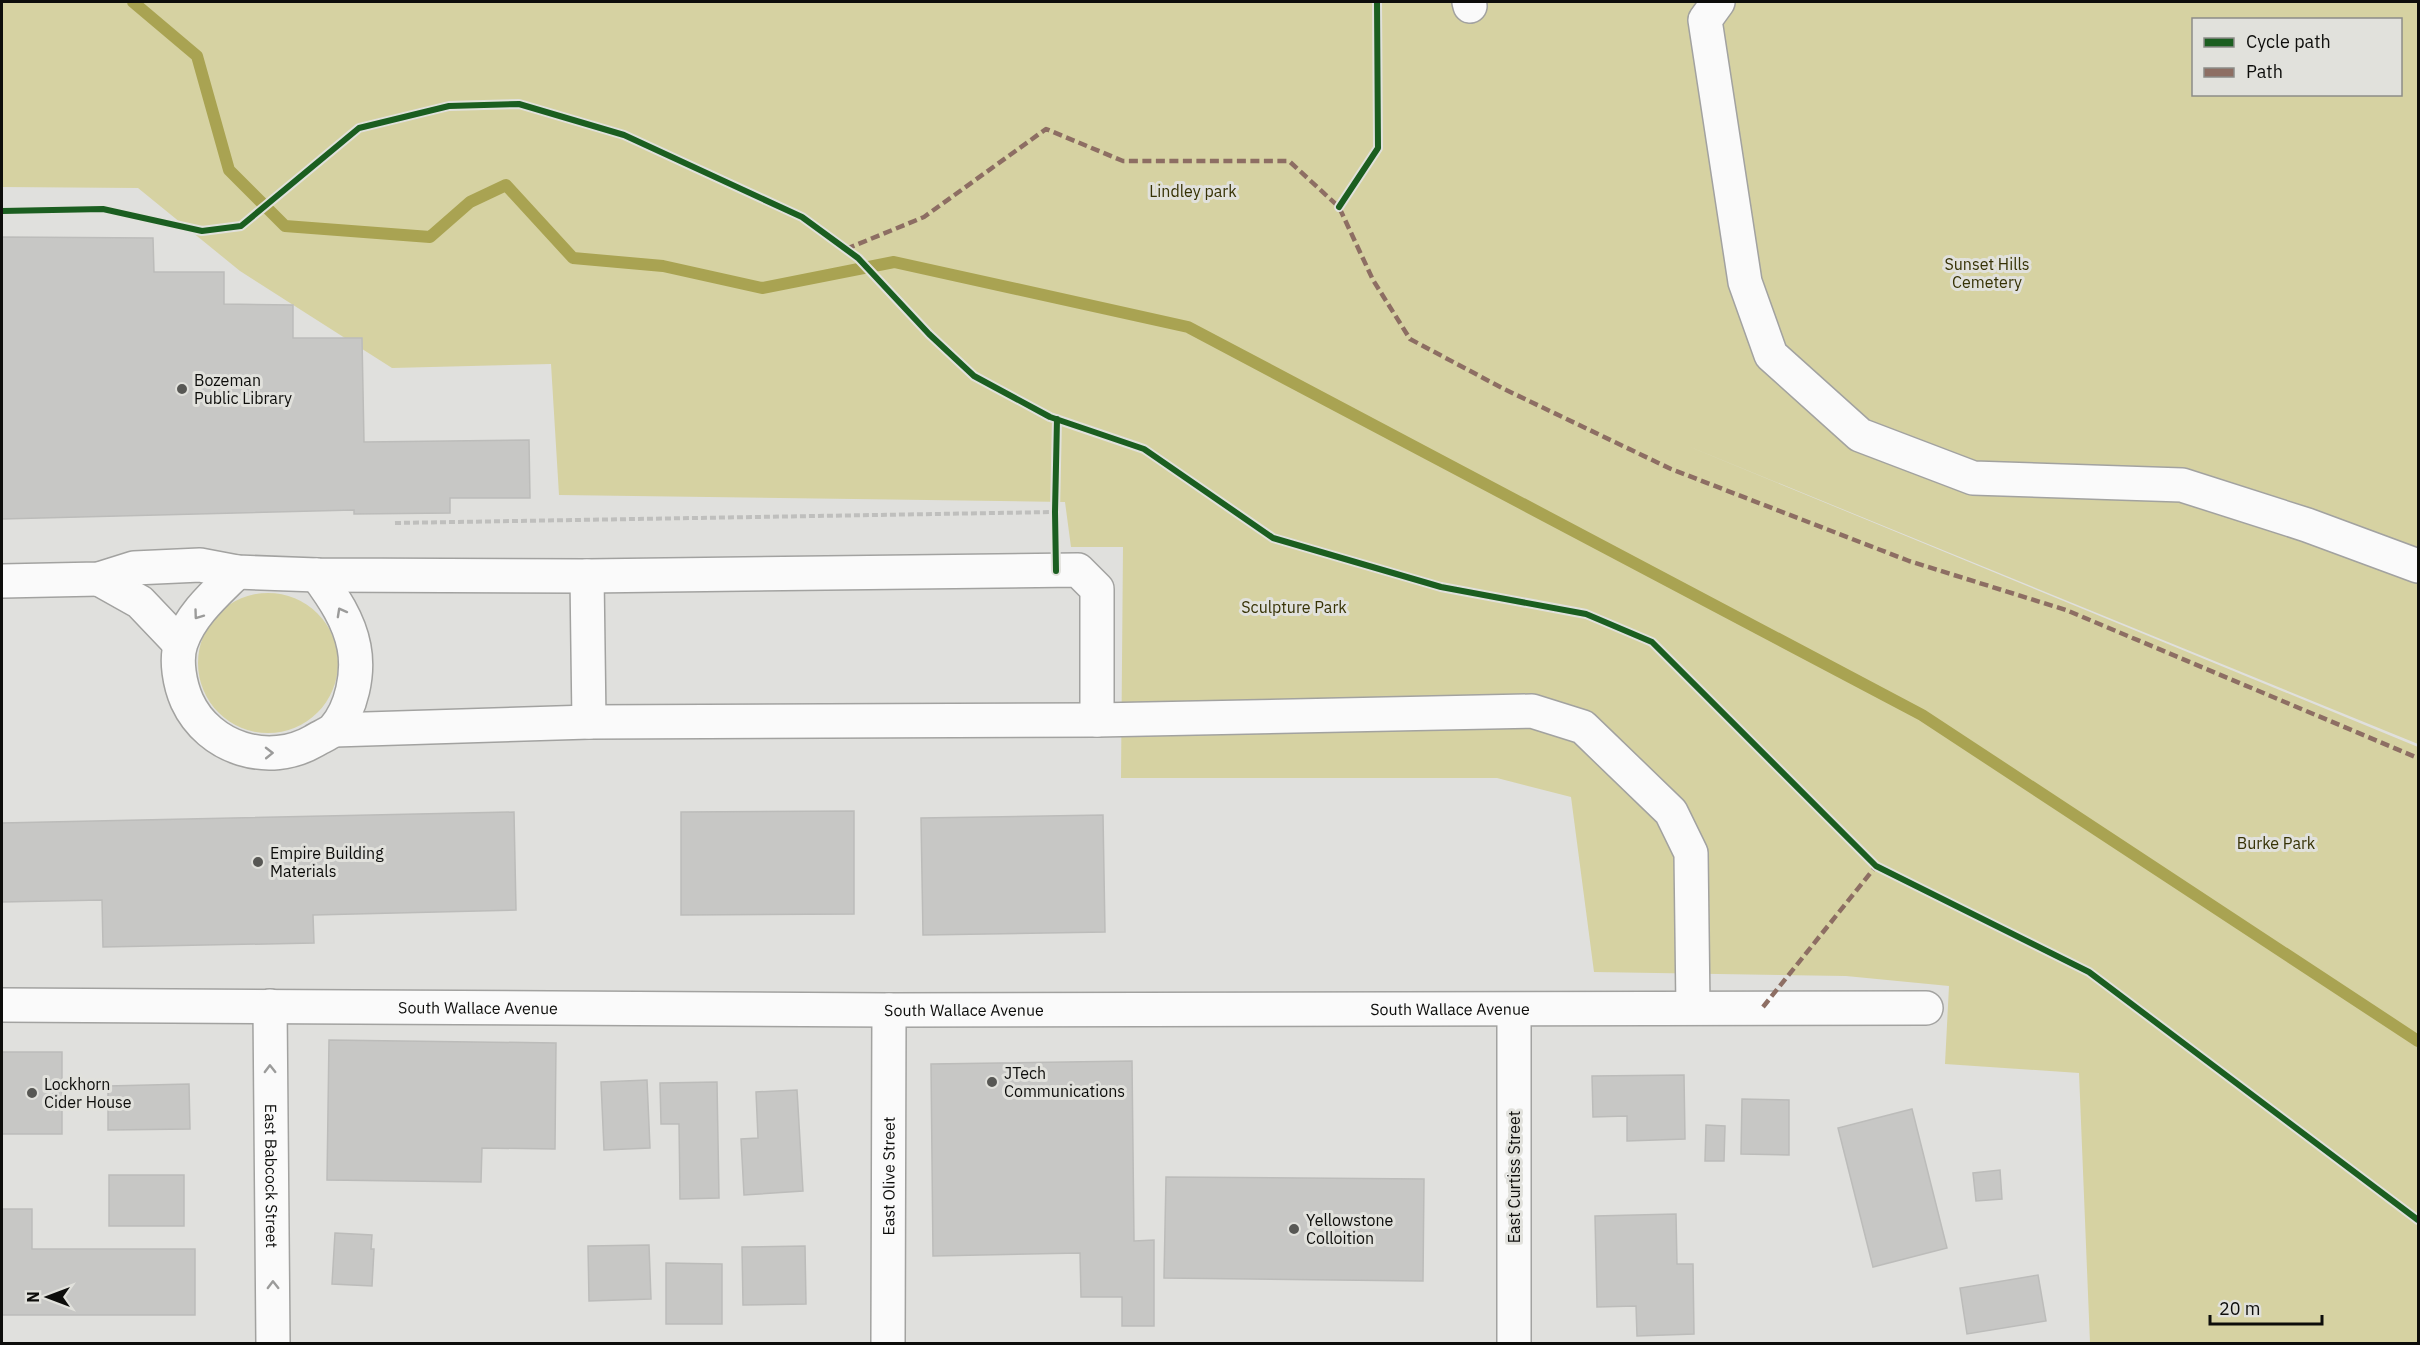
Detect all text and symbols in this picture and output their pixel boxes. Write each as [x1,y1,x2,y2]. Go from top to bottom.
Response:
legend [2192,18,2402,96]
text: Cycle path [2246,30,2331,53]
text: Path [2246,60,2283,83]
park label: Lindley park [1149,181,1237,201]
park label: Sunset Hills Cemetery [1944,254,2030,292]
place label: Bozeman Public Library [194,370,292,408]
marker: Bozeman Public Library [175,382,189,396]
park label: Sculpture Park [1241,597,1347,617]
one-way arrow [194,608,205,619]
one-way arrow [337,608,348,618]
one-way arrow [265,746,274,759]
park label: Burke Park [2237,833,2316,853]
place label: Empire Building Materials [270,843,384,881]
marker: Empire Building Materials [251,855,265,869]
street label: South Wallace Avenue [398,997,558,1018]
street label: South Wallace Avenue [1370,999,1530,1019]
street label: South Wallace Avenue [884,1000,1044,1020]
place label: JTech Communications [1004,1063,1125,1101]
one-way arrow [264,1065,276,1074]
place label: Lockhorn Cider House [44,1074,132,1112]
marker: JTech Communications [985,1075,999,1089]
marker: Lockhorn Cider House [25,1086,39,1100]
street label: East Babcock Street [261,1104,282,1248]
street label: East Curtiss Street [1504,1111,1524,1243]
street label: East Olive Street [878,1117,899,1235]
place label: Yellowstone Colloition [1306,1210,1394,1248]
marker: Yellowstone Colloition [1287,1222,1301,1236]
north arrow [18,1267,78,1327]
one-way arrow [267,1281,279,1290]
scale bar [2210,1288,2322,1326]
text: N [23,1291,43,1303]
text: 20 m [2219,1297,2261,1320]

